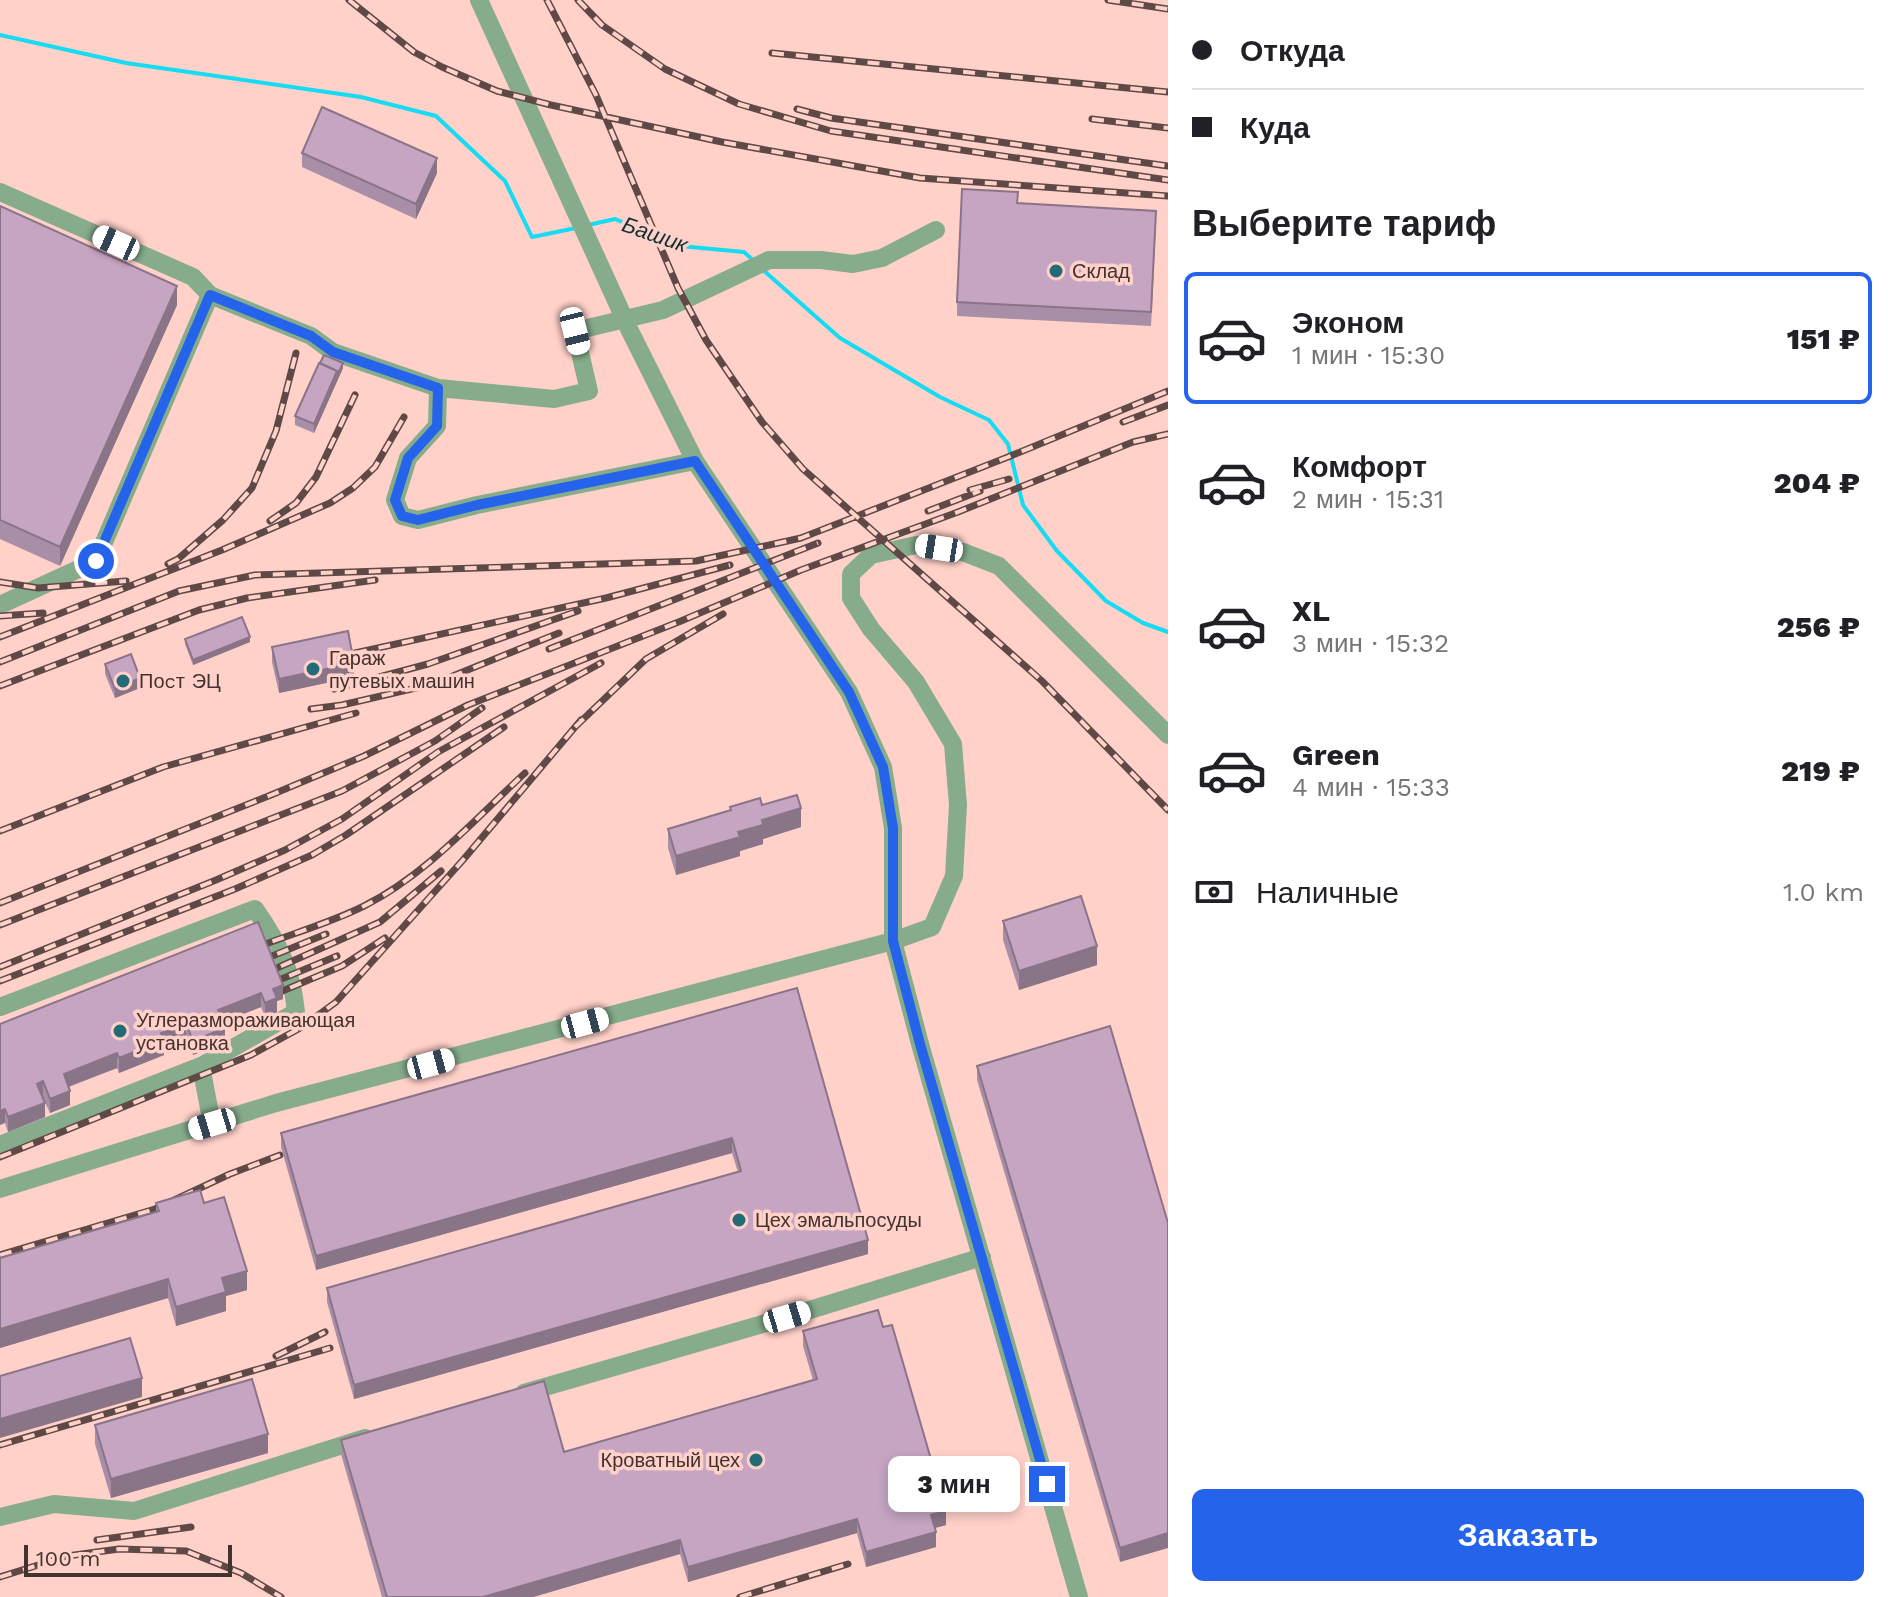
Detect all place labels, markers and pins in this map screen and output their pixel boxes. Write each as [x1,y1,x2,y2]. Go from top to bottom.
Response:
place label: Склад [1072,259,1130,283]
marker: Склад [1047,262,1065,280]
place label: Гараж путевых машин [329,646,475,693]
marker: Гараж путевых машин [304,660,322,678]
place label: Поcт ЭЦ [139,669,221,693]
marker: Поcт ЭЦ [114,672,132,690]
place label: Углеразмораживающая установка [136,1008,355,1055]
marker: Углеразмораживающая установка [111,1022,129,1040]
place label: Цех эмальпосуды [755,1208,922,1232]
marker: Цех эмальпосуды [730,1211,748,1229]
place label: Кроватный цех [601,1448,740,1472]
marker: Кроватный цех [747,1451,765,1469]

